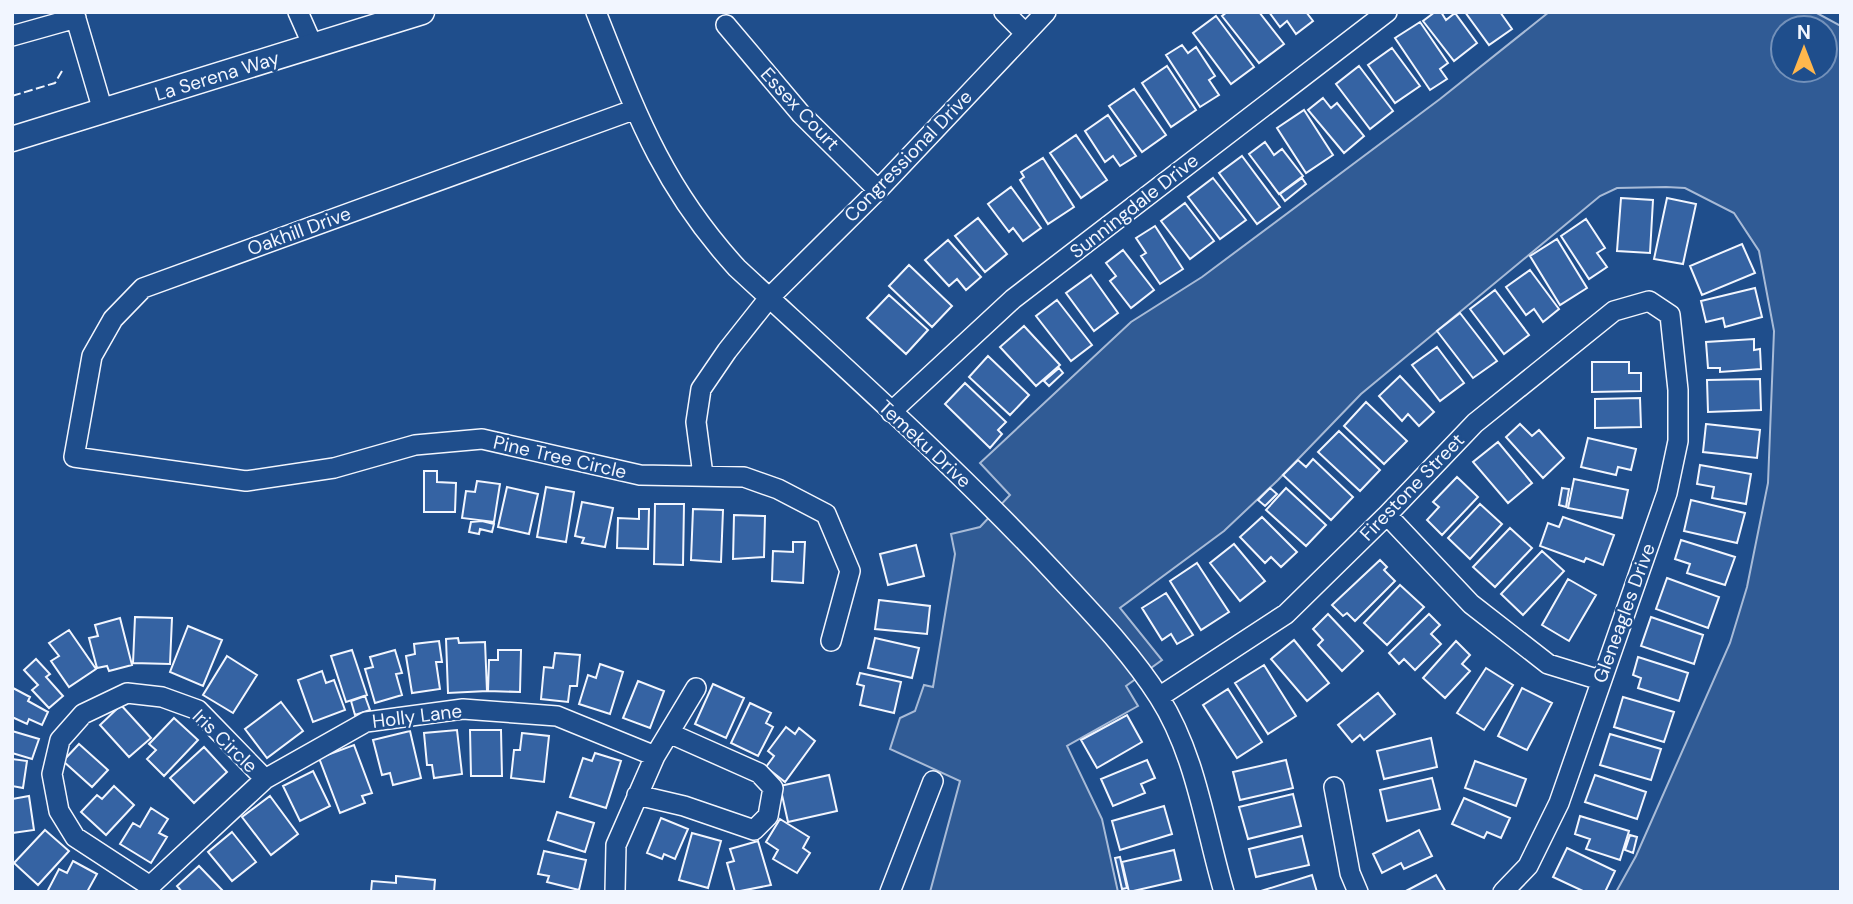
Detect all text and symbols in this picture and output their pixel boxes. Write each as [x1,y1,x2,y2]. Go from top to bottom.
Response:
north arrow [1769,14,1839,84]
text: N [1797,20,1811,45]
street label: La Serena Way [152,45,283,107]
street label: Essex Court [755,62,845,156]
street label: Congressional Drive [838,85,978,227]
street label: Sunningdale Drive [1065,148,1203,264]
street label: Oakhill Drive [244,201,354,261]
street label: Temeku Drive [873,395,977,493]
street label: Firestone Street [1354,428,1470,546]
street label: Pine Tree Circle [491,430,629,484]
street label: Gleneagles Drive [1587,540,1661,686]
street label: Holly Lane [371,698,463,734]
street label: Iris Circle [187,704,263,778]

